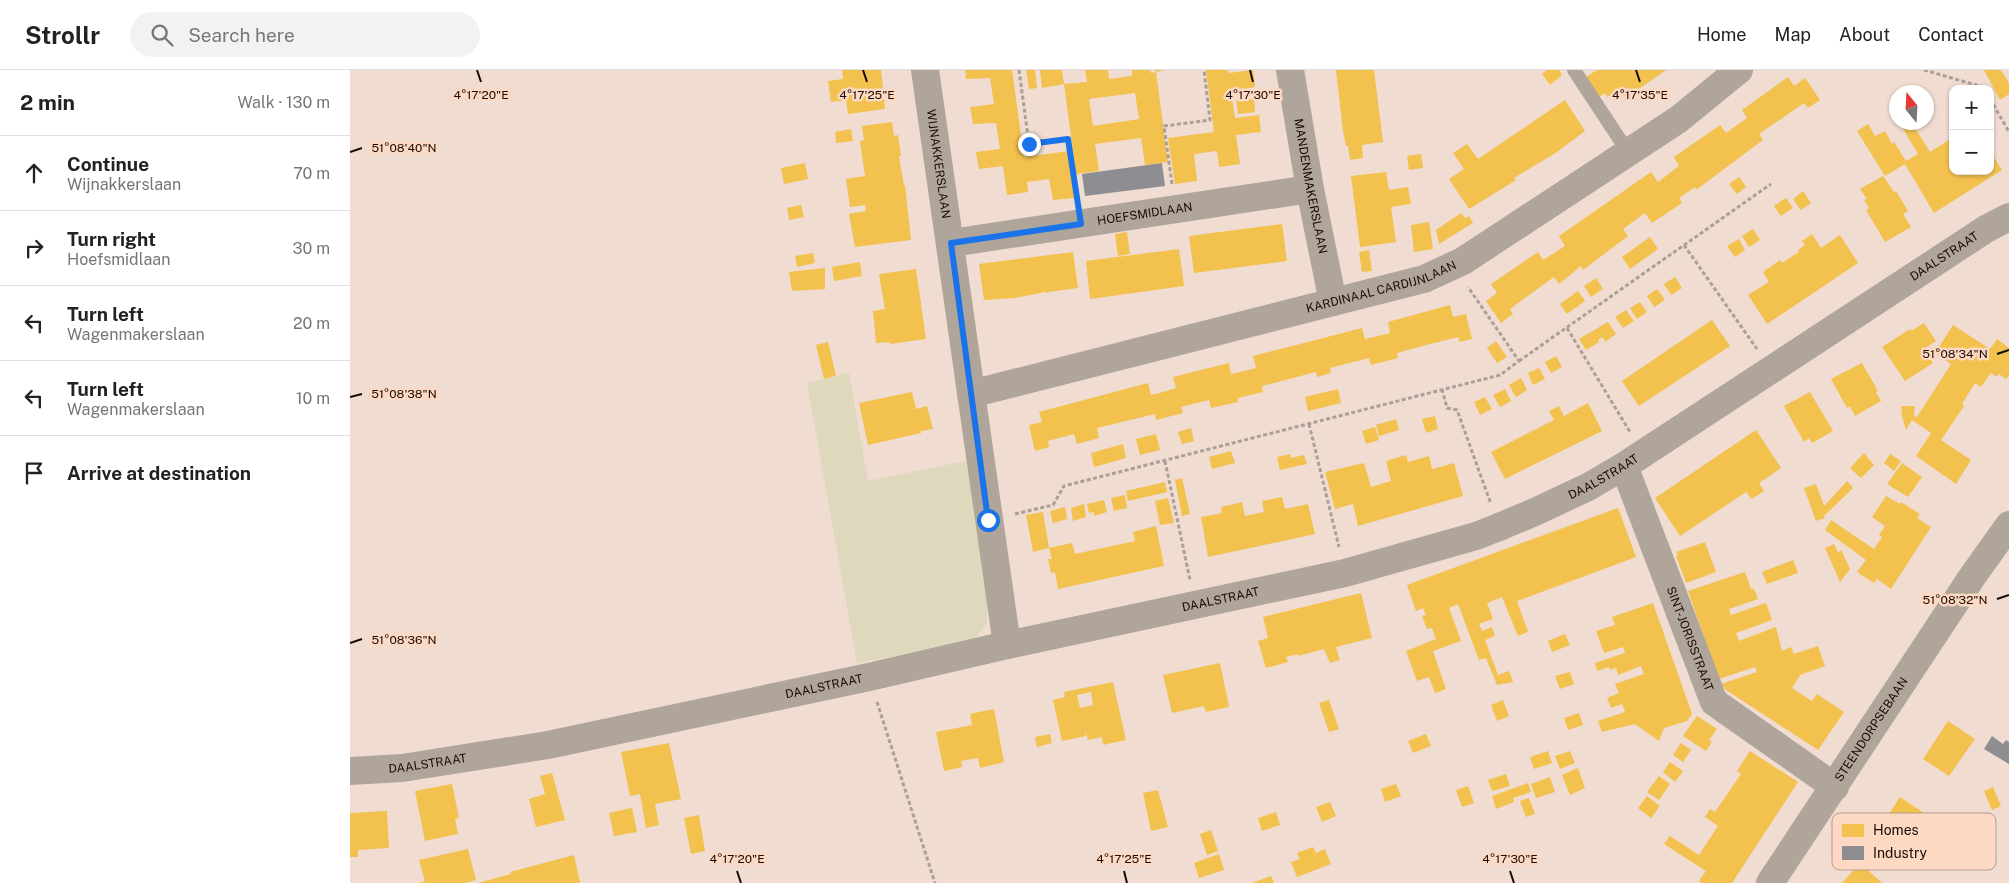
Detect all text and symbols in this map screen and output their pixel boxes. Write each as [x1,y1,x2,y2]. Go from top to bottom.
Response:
search box [130,12,480,57]
text: Strollr [25,21,100,49]
icon: search [148,21,176,49]
text: Search here [188,24,295,46]
text: Home [1697,24,1747,45]
text: Map [1775,24,1811,45]
text: About [1839,24,1890,45]
text: Contact [1918,24,1984,45]
north arrow [1889,85,1934,130]
map controls [1949,85,1994,175]
button: + [1949,85,1994,130]
text: 4°17'20"E [453,88,509,102]
text: 4°17'25"E [839,88,895,102]
text: 4°17'30"E [1225,88,1281,102]
text: 4°17'35"E [1612,88,1668,102]
text: 2 min [20,90,75,115]
text: Walk · 130 m [237,93,330,112]
street label: WIJNAKKERSLAAN [924,108,953,220]
street label: MANDENMAKERSLAAN [1291,118,1330,255]
button: − [1949,130,1994,175]
route end [1018,133,1041,156]
text: 51°08'40"N [371,141,437,155]
text: Continue [67,153,149,175]
icon: ahead [20,159,48,187]
text: 70 m [293,164,330,183]
text: Wijnakkerslaan [67,175,181,194]
street label: HOEFSMIDLAAN [1096,200,1193,228]
text: Turn right [67,228,156,250]
street label: DAALSTRAAT [1907,229,1981,284]
icon: right [20,234,48,262]
text: 30 m [293,239,330,258]
text: Hoefsmidlaan [67,250,170,269]
street label: KARDINAAL CARDIJNLAAN [1304,258,1459,316]
text: Turn left [67,303,144,325]
icon: left [20,309,48,337]
text: 20 m [293,314,330,333]
text: Wagenmakerslaan [67,325,205,344]
text: 51°08'34"N [1922,347,1988,361]
text: Turn left [67,378,144,400]
icon: left [20,384,48,412]
text: 51°08'38"N [371,387,437,401]
text: 10 m [296,389,330,408]
text: Wagenmakerslaan [67,400,205,419]
street label: DAALSTRAAT [1566,451,1641,502]
icon: arrive [20,459,48,487]
text: Arrive at destination [67,462,251,484]
route start [977,509,1000,532]
street label: DAALSTRAAT [1181,584,1260,615]
street label: SINT-JORISSTRAAT [1664,585,1716,693]
text: 51°08'32"N [1922,593,1988,607]
text: 51°08'36"N [371,633,437,647]
street label: DAALSTRAAT [784,672,864,702]
street label: STEENDORPSEBAAN [1832,675,1911,784]
street label: DAALSTRAAT [388,751,468,776]
legend [1832,813,1996,870]
text: Homes [1873,822,1919,838]
text: Industry [1873,845,1928,861]
text: 4°17'20"E [709,852,765,866]
text: 4°17'25"E [1096,852,1152,866]
text: 4°17'30"E [1482,852,1538,866]

